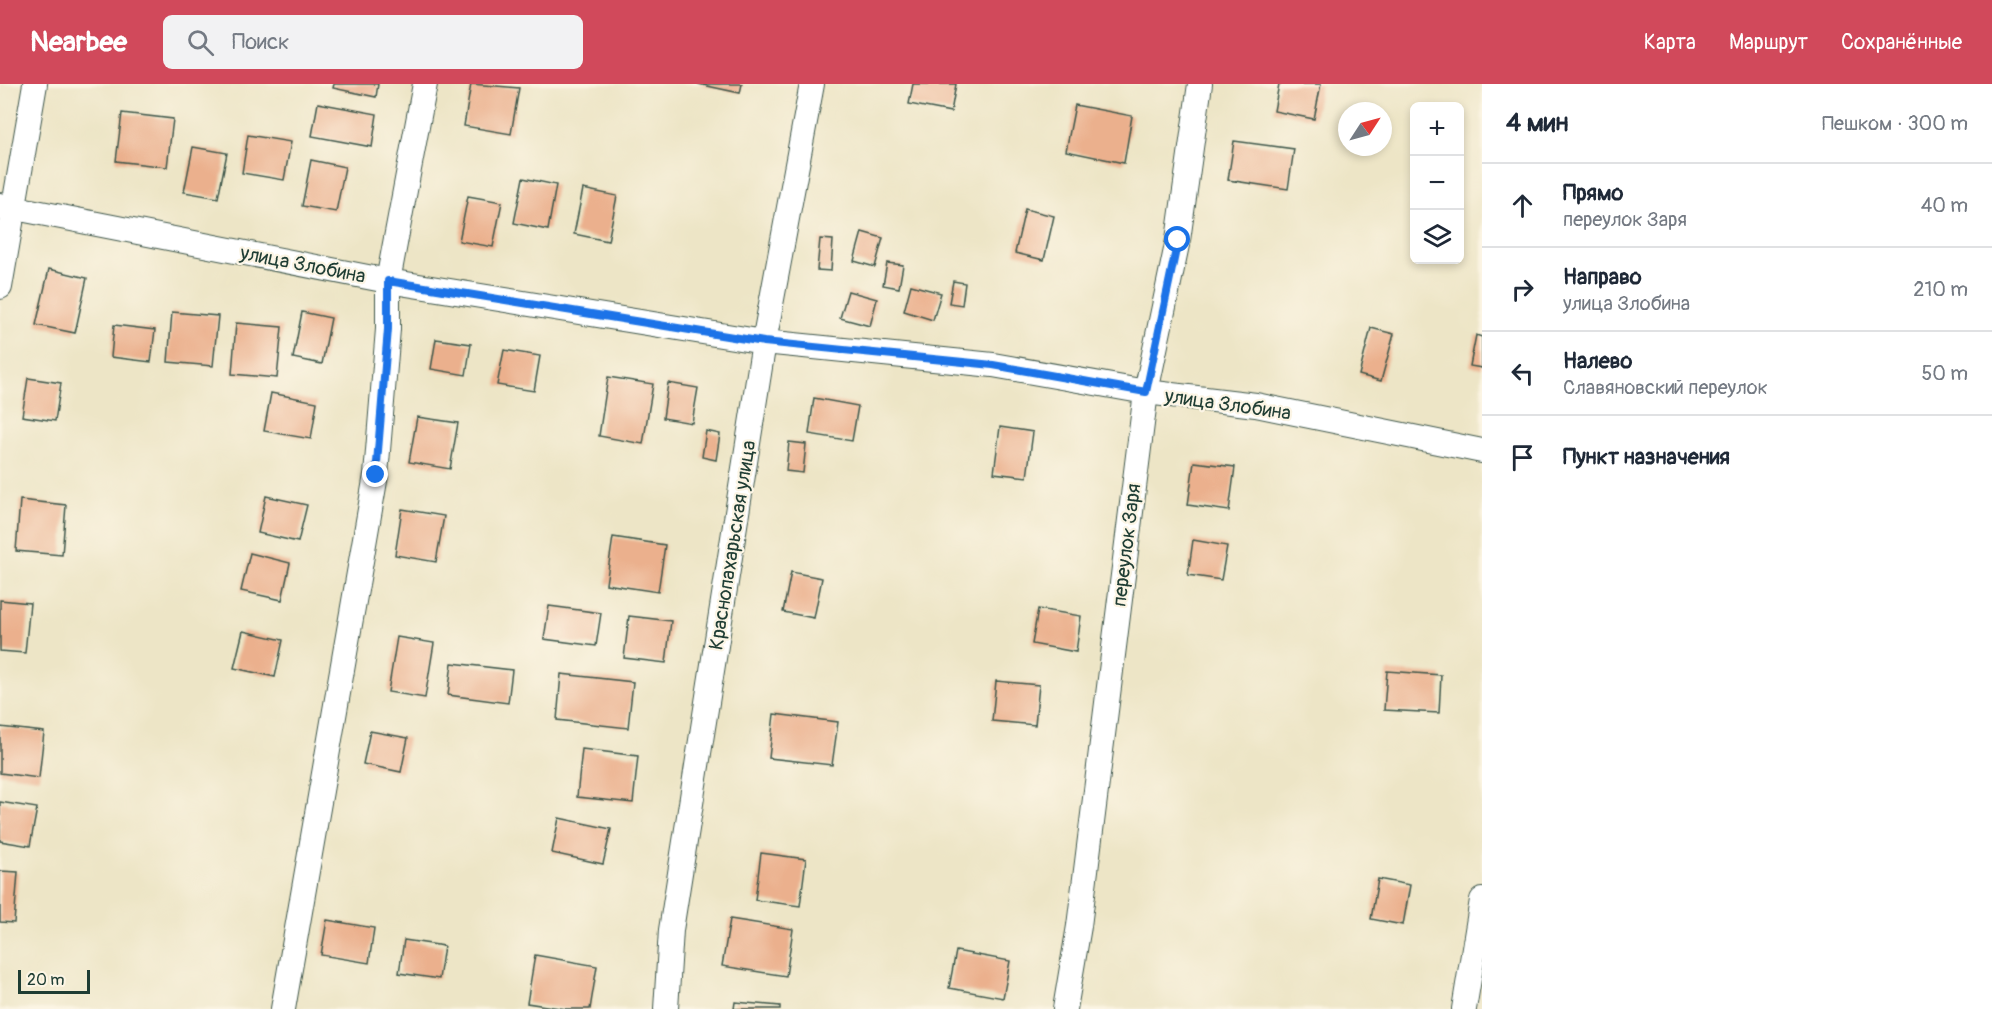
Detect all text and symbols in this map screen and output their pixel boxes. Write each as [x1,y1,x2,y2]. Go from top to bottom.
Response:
search box [163,15,583,69]
text: Nearbee [30,25,127,60]
icon: search [184,26,217,59]
text: Поиск [232,28,289,56]
text: Карта [1644,29,1696,56]
text: Маршрут [1729,29,1808,56]
text: Сохранённые [1841,29,1962,56]
north arrow [1338,102,1392,156]
map controls [1410,102,1464,264]
button: + [1410,102,1464,156]
text: 4 мин [1506,107,1568,139]
text: Пешком · 300 m [1822,111,1968,136]
button: − [1410,156,1464,210]
text: Прямо [1563,179,1623,207]
icon: ahead [1506,189,1539,222]
text: 40 m [1921,193,1968,218]
text: переулок Заря [1563,207,1687,232]
button: layers [1410,210,1464,264]
route start [1164,226,1190,252]
street label: улица Злобина [237,240,368,289]
text: Направо [1563,263,1642,291]
icon: right [1506,273,1539,306]
text: 210 m [1913,277,1968,302]
text: улица Злобина [1563,291,1690,316]
text: Налево [1563,347,1632,375]
icon: left [1506,357,1539,390]
text: 50 m [1921,361,1968,386]
text: Славяновский переулок [1563,375,1768,400]
street label: улица Злобина [1162,383,1293,426]
street label: Краснопахарьская улица [704,438,761,652]
icon: arrive [1506,441,1539,474]
text: Пункт назначения [1563,443,1730,471]
route end [362,461,388,487]
street label: переулок Заря [1107,482,1146,608]
scale bar [18,967,90,994]
text: 20 m [27,970,65,990]

